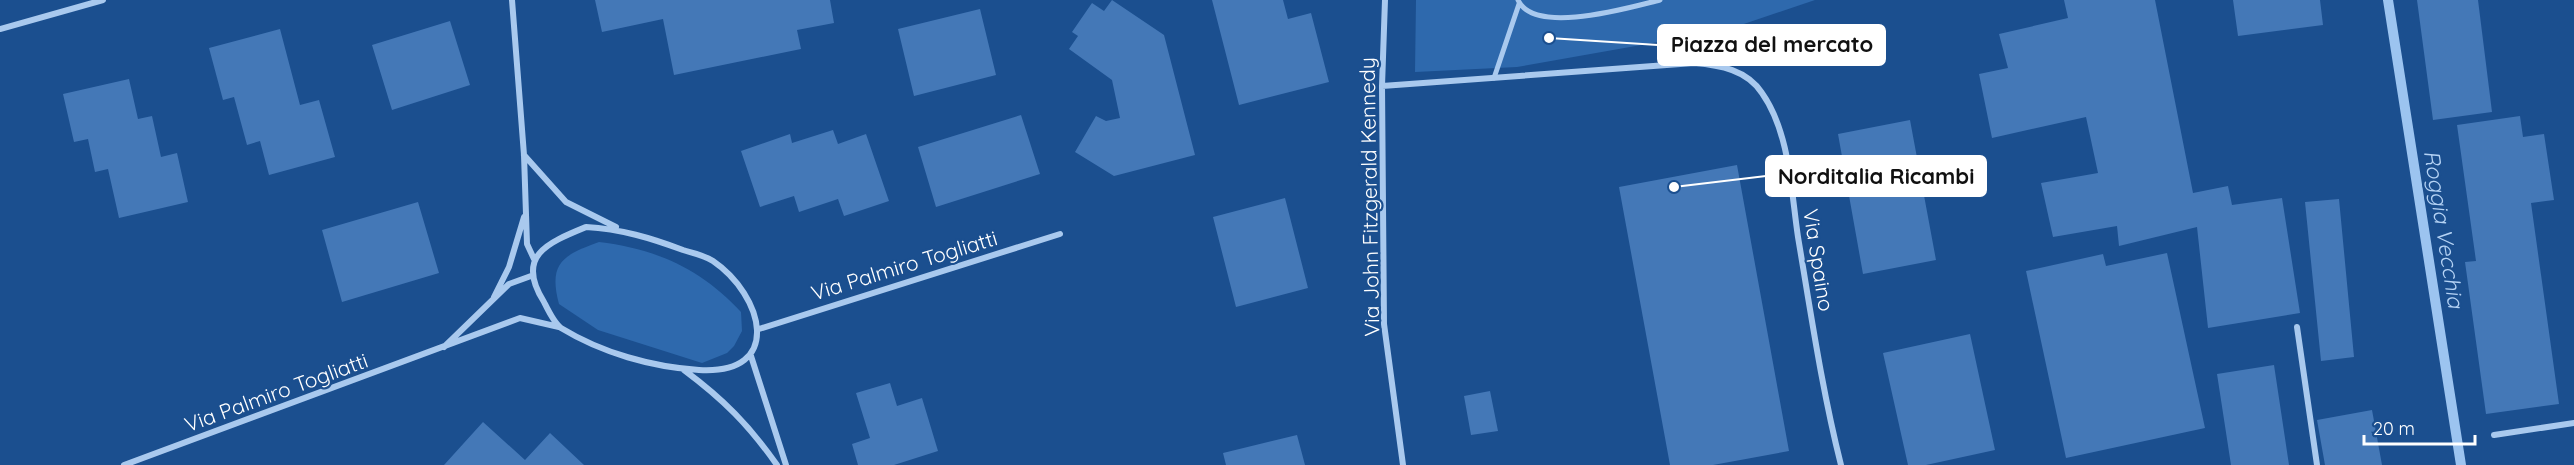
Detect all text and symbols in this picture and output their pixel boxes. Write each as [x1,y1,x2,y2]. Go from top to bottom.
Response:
callout: Piazza del mercato [1658,25,1885,65]
text: Piazza del mercato [1671,30,1873,58]
street label: Via John Fitzgerald Kennedy [1354,57,1384,337]
water label: Roggia Vecchia [2418,148,2471,312]
callout: Norditalia Ricambi [1766,156,1986,196]
text: Norditalia Ricambi [1778,162,1974,190]
street label: Via Spaino [1798,207,1840,313]
street label: Via Palmiro Togliatti [808,224,1000,306]
street label: Via Palmiro Togliatti [181,347,371,437]
scale bar [2364,408,2475,446]
text: 20 m [2373,417,2415,440]

